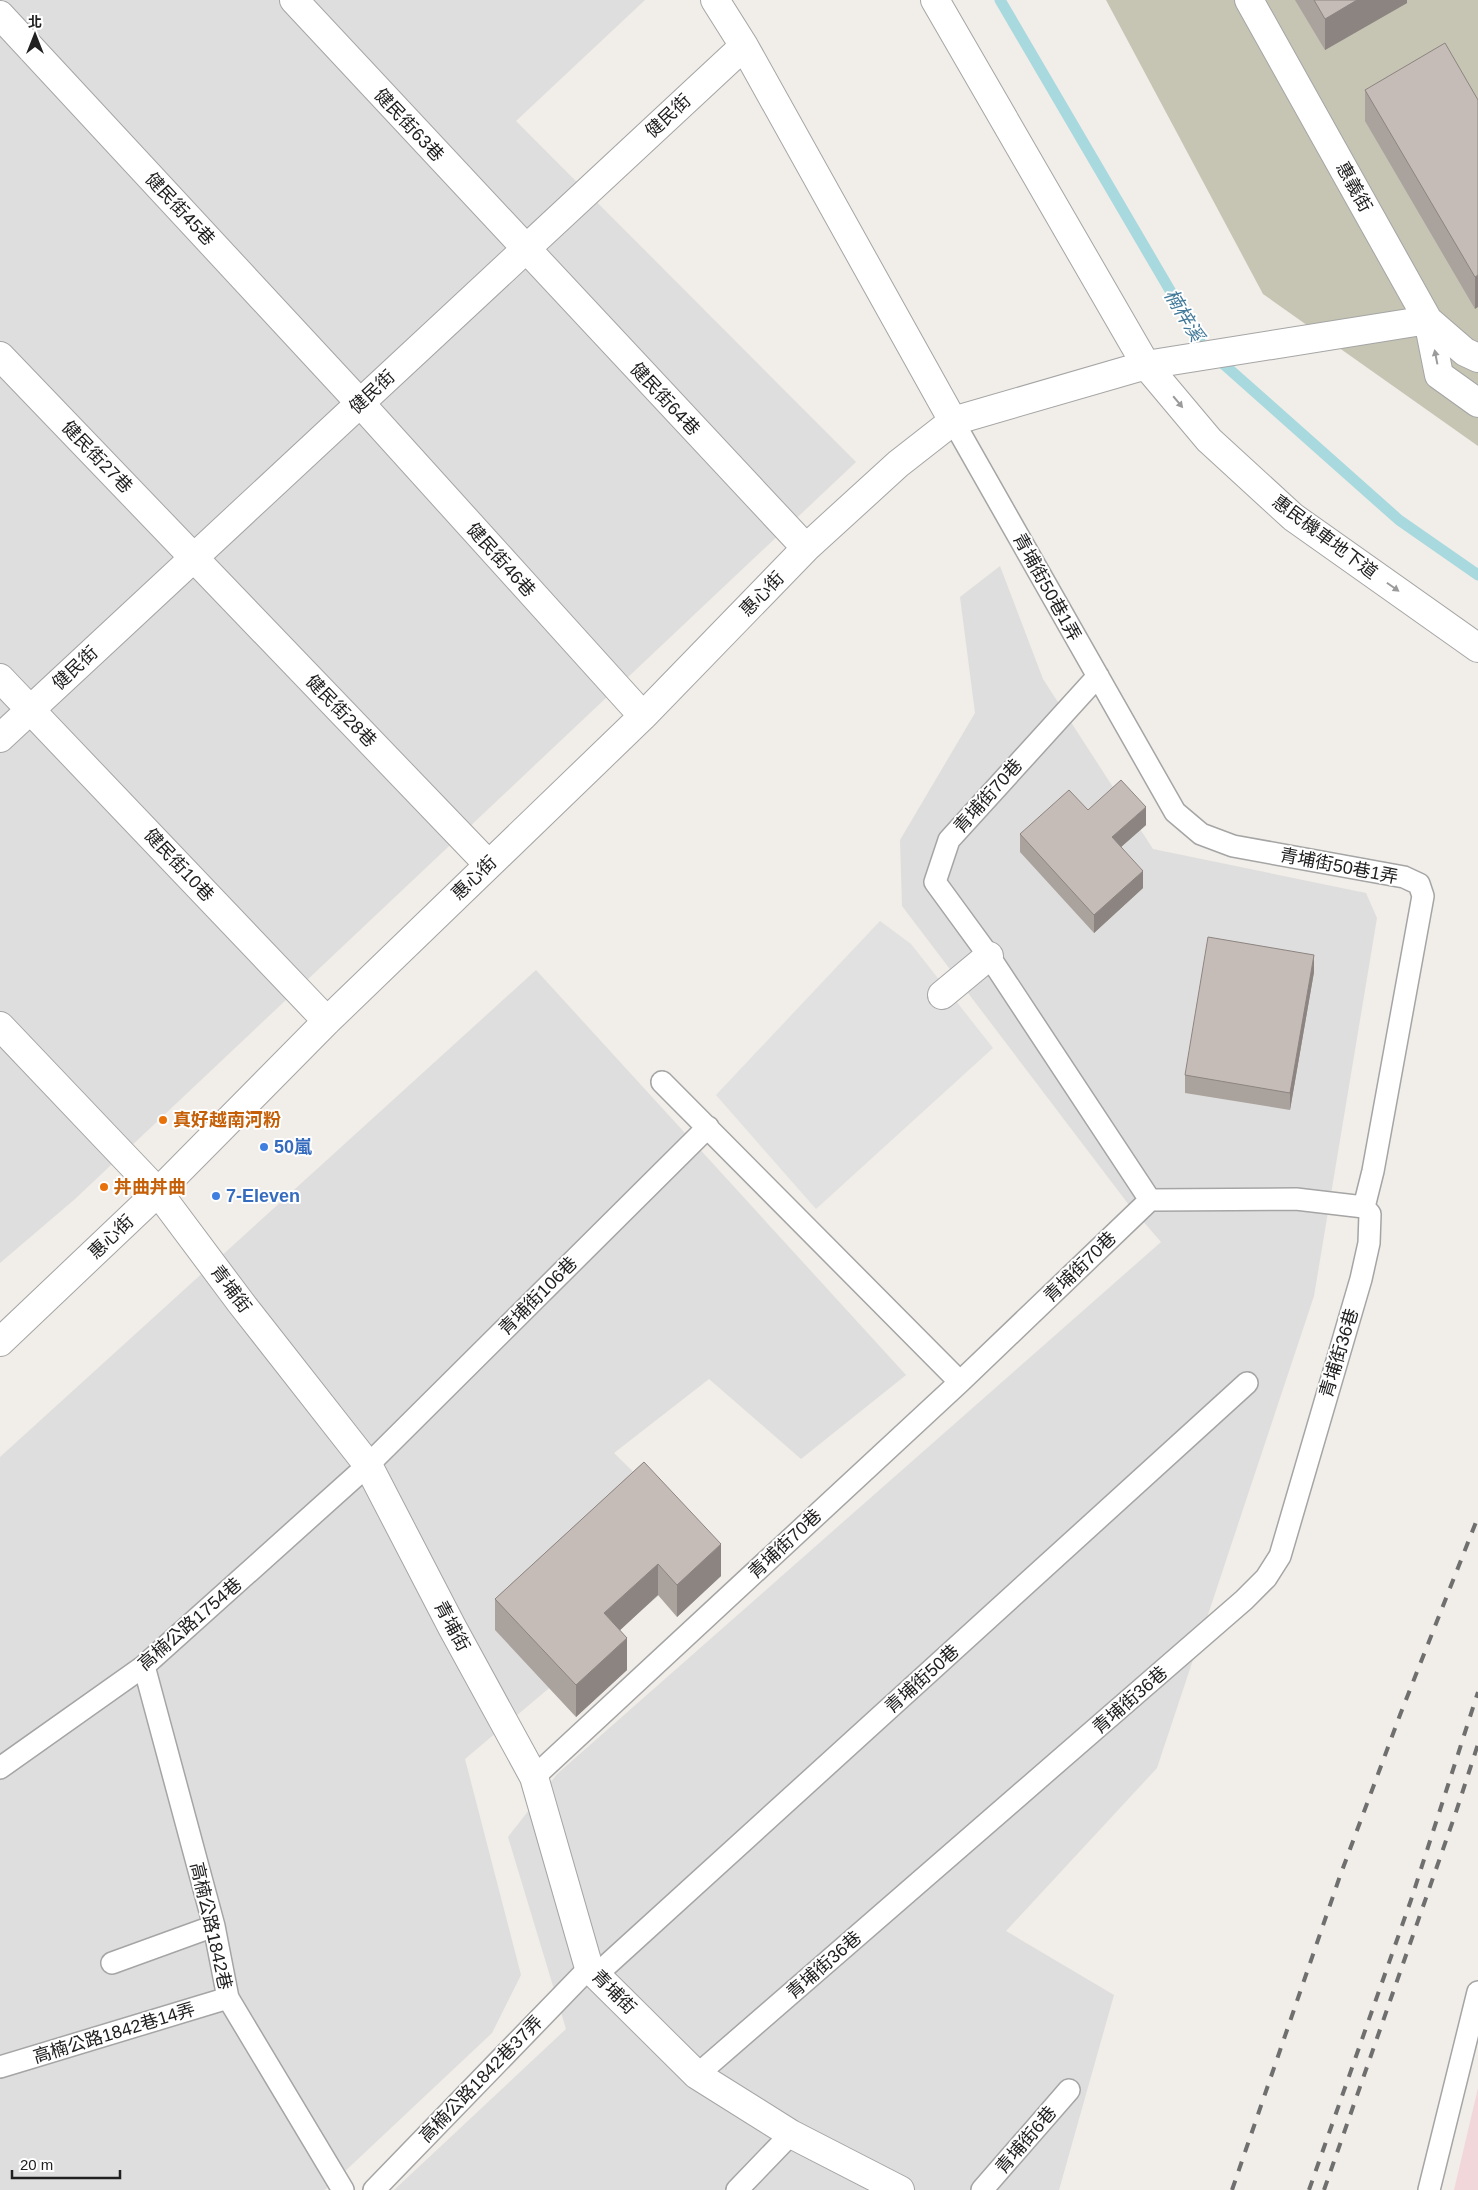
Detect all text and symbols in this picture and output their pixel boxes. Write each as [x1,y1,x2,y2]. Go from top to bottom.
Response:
north arrow [10,10,60,60]
text: 北 [28,14,42,30]
street label: 健民街63巷 [370,85,448,165]
street label: 健民街 [641,90,695,142]
street label: 惠義街 [1332,159,1376,215]
street label: 健民街45巷 [141,169,219,249]
water label: 楠梓溪 [1160,285,1209,347]
one-way arrow [1431,349,1439,365]
street label: 健民街64巷 [626,359,704,439]
street label: 健民街 [345,366,399,418]
one-way arrow [1172,396,1183,409]
street label: 健民街27巷 [58,417,136,497]
street label: 惠民機車地下道 [1269,491,1381,583]
street label: 健民街46巷 [463,519,539,601]
street label: 青埔街50巷1弄 [1009,530,1085,644]
street label: 惠心街 [736,568,788,620]
one-way arrow [1386,582,1400,592]
street label: 健民街 [48,642,102,694]
street label: 健民街28巷 [302,671,380,751]
street label: 青埔街70巷 [950,755,1026,837]
street label: 健民街10巷 [140,825,218,905]
street label: 青埔街50巷1弄 [1278,845,1400,887]
street label: 惠心街 [448,852,500,904]
place label: 真好越南河粉 [173,1110,281,1130]
marker: 真好越南河粉 [157,1114,169,1126]
place label: 50嵐 [274,1137,312,1157]
marker: 50嵐 [258,1141,270,1153]
place label: 丼曲丼曲 [114,1177,186,1197]
marker: 丼曲丼曲 [98,1181,110,1193]
place label: 7-Eleven [226,1186,300,1206]
marker: 7-Eleven [210,1190,222,1202]
street label: 惠心街 [85,1211,137,1263]
street label: 青埔街70巷 [1040,1228,1120,1306]
street label: 青埔街106巷 [495,1253,581,1339]
street label: 青埔街 [207,1261,255,1317]
street label: 青埔街36巷 [1316,1306,1362,1400]
street label: 青埔街70巷 [745,1505,825,1583]
street label: 高楠公路1754巷 [134,1574,246,1674]
street label: 青埔街 [430,1597,474,1655]
street label: 青埔街50巷 [881,1641,963,1717]
street label: 青埔街36巷 [1089,1662,1171,1738]
street label: 高楠公路1842巷 [187,1860,235,1992]
street label: 青埔街36巷 [783,1927,865,2003]
street label: 青埔街 [588,1966,640,2018]
street label: 高楠公路1842巷14弄 [31,1999,197,2067]
street label: 高楠公路1842巷37弄 [415,2012,547,2146]
street label: 青埔街6巷 [992,2102,1060,2178]
scale bar [12,2148,120,2180]
text: 20 m [20,2156,53,2173]

